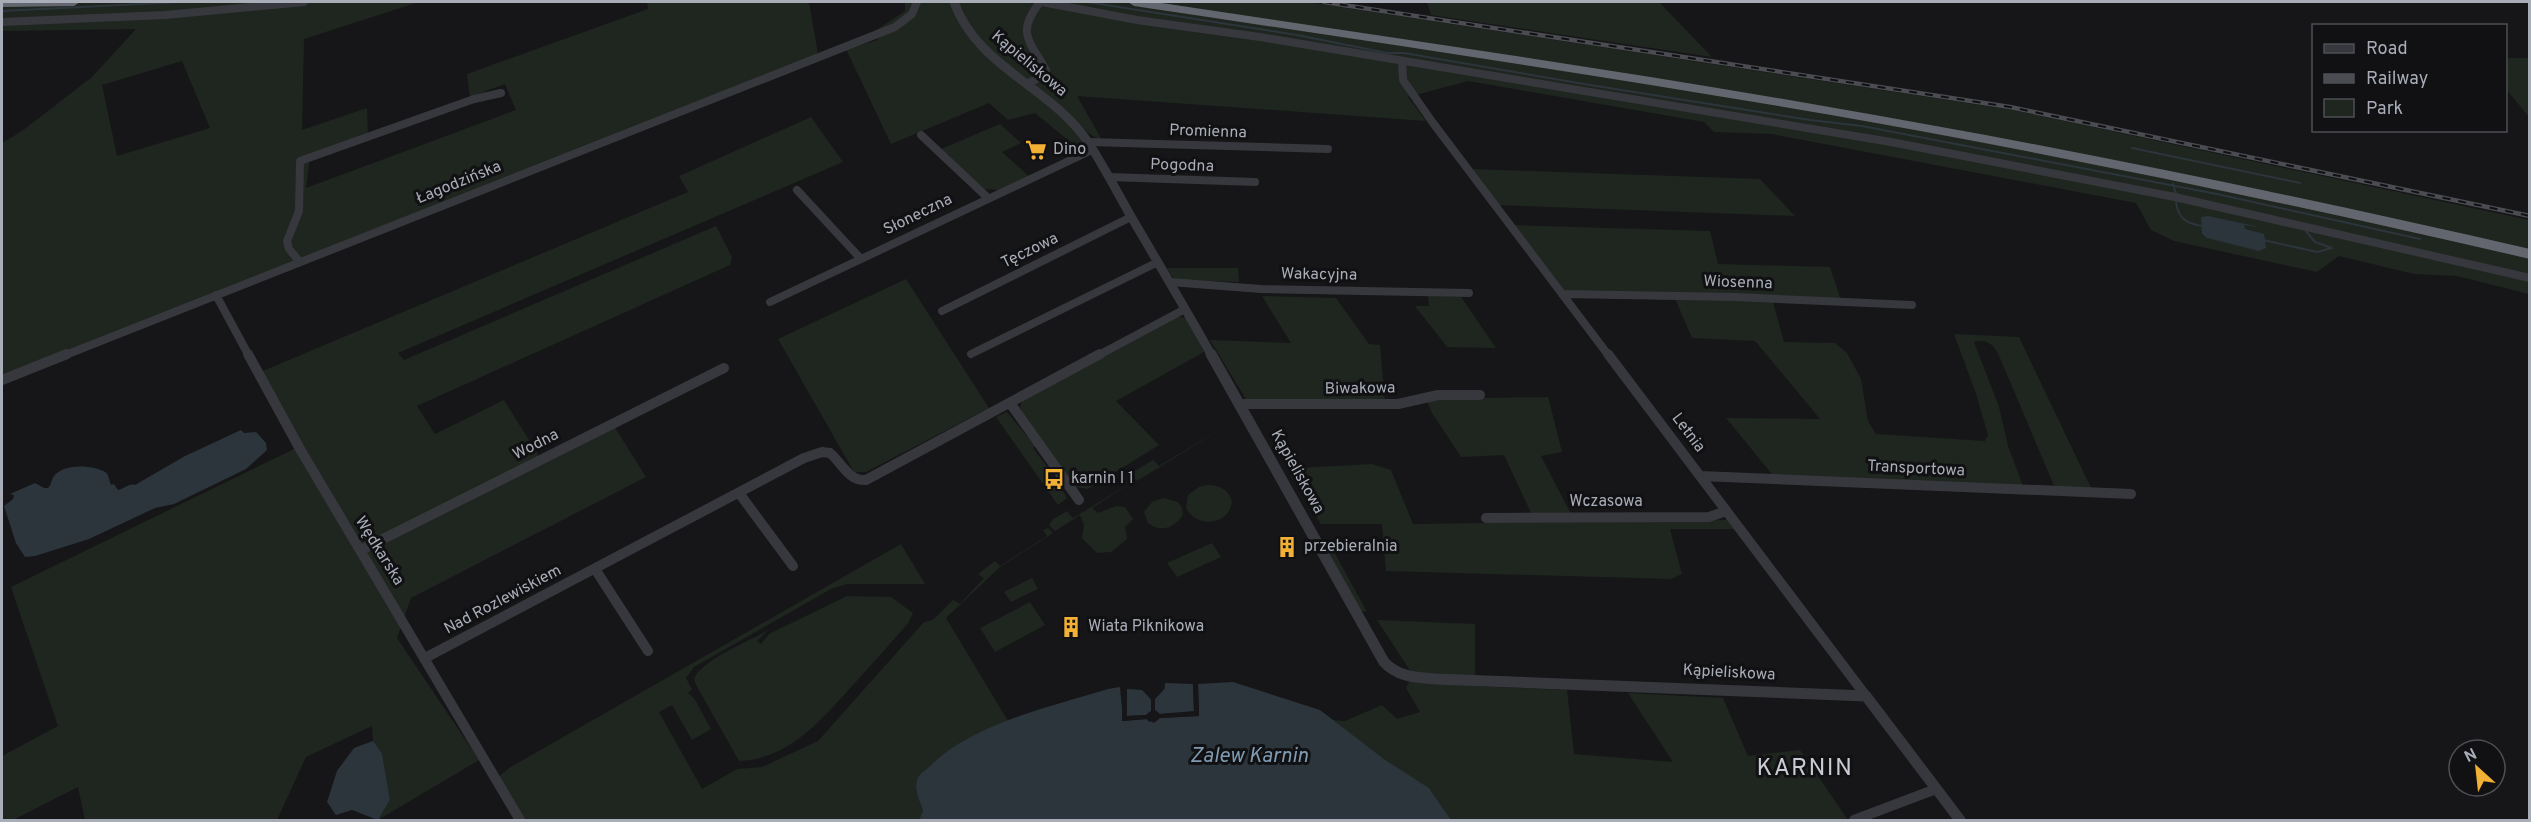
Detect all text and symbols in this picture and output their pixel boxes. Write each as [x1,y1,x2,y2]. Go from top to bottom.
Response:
legend [2312,24,2507,132]
street label: Kąpieliskowa [987,26,1071,102]
text: Road [2366,38,2408,61]
text: Railway [2366,68,2428,91]
text: Park [2366,98,2403,121]
street label: Promienna [1169,121,1247,143]
supermarket icon: Dino [1024,138,1048,162]
place label: Dino [1053,140,1086,160]
street label: Pogodna [1150,155,1214,177]
street label: Łagodzińska [414,157,504,209]
street label: Słoneczna [880,190,956,240]
street label: Tęczowa [998,229,1062,273]
street label: Wakacyjna [1281,264,1357,286]
street label: Wiosenna [1703,272,1773,294]
street label: Biwakowa [1324,378,1396,400]
street label: Letnia [1667,409,1709,457]
street label: Wodna [510,425,562,465]
street label: Kąpieliskowa [1266,427,1328,517]
street label: Transportowa [1867,456,1965,482]
bus stop icon: karnin I 1 [1042,467,1066,491]
place label: karnin I 1 [1071,469,1134,489]
street label: Wczasowa [1569,492,1643,512]
street label: Wędkarska [350,513,408,589]
building icon: przebieralnia [1275,535,1299,559]
place label: przebieralnia [1304,537,1397,557]
street label: Nad Rozlewiskiem [441,561,565,639]
building icon: Wiata Piknikowa [1059,615,1083,639]
place label: Wiata Piknikowa [1088,617,1204,637]
street label: Kąpieliskowa [1682,661,1776,685]
north arrow [2447,738,2507,798]
water label: Zalew Karnin [1190,743,1309,770]
text: N [2461,745,2481,768]
district label: KARNIN [1756,754,1854,784]

